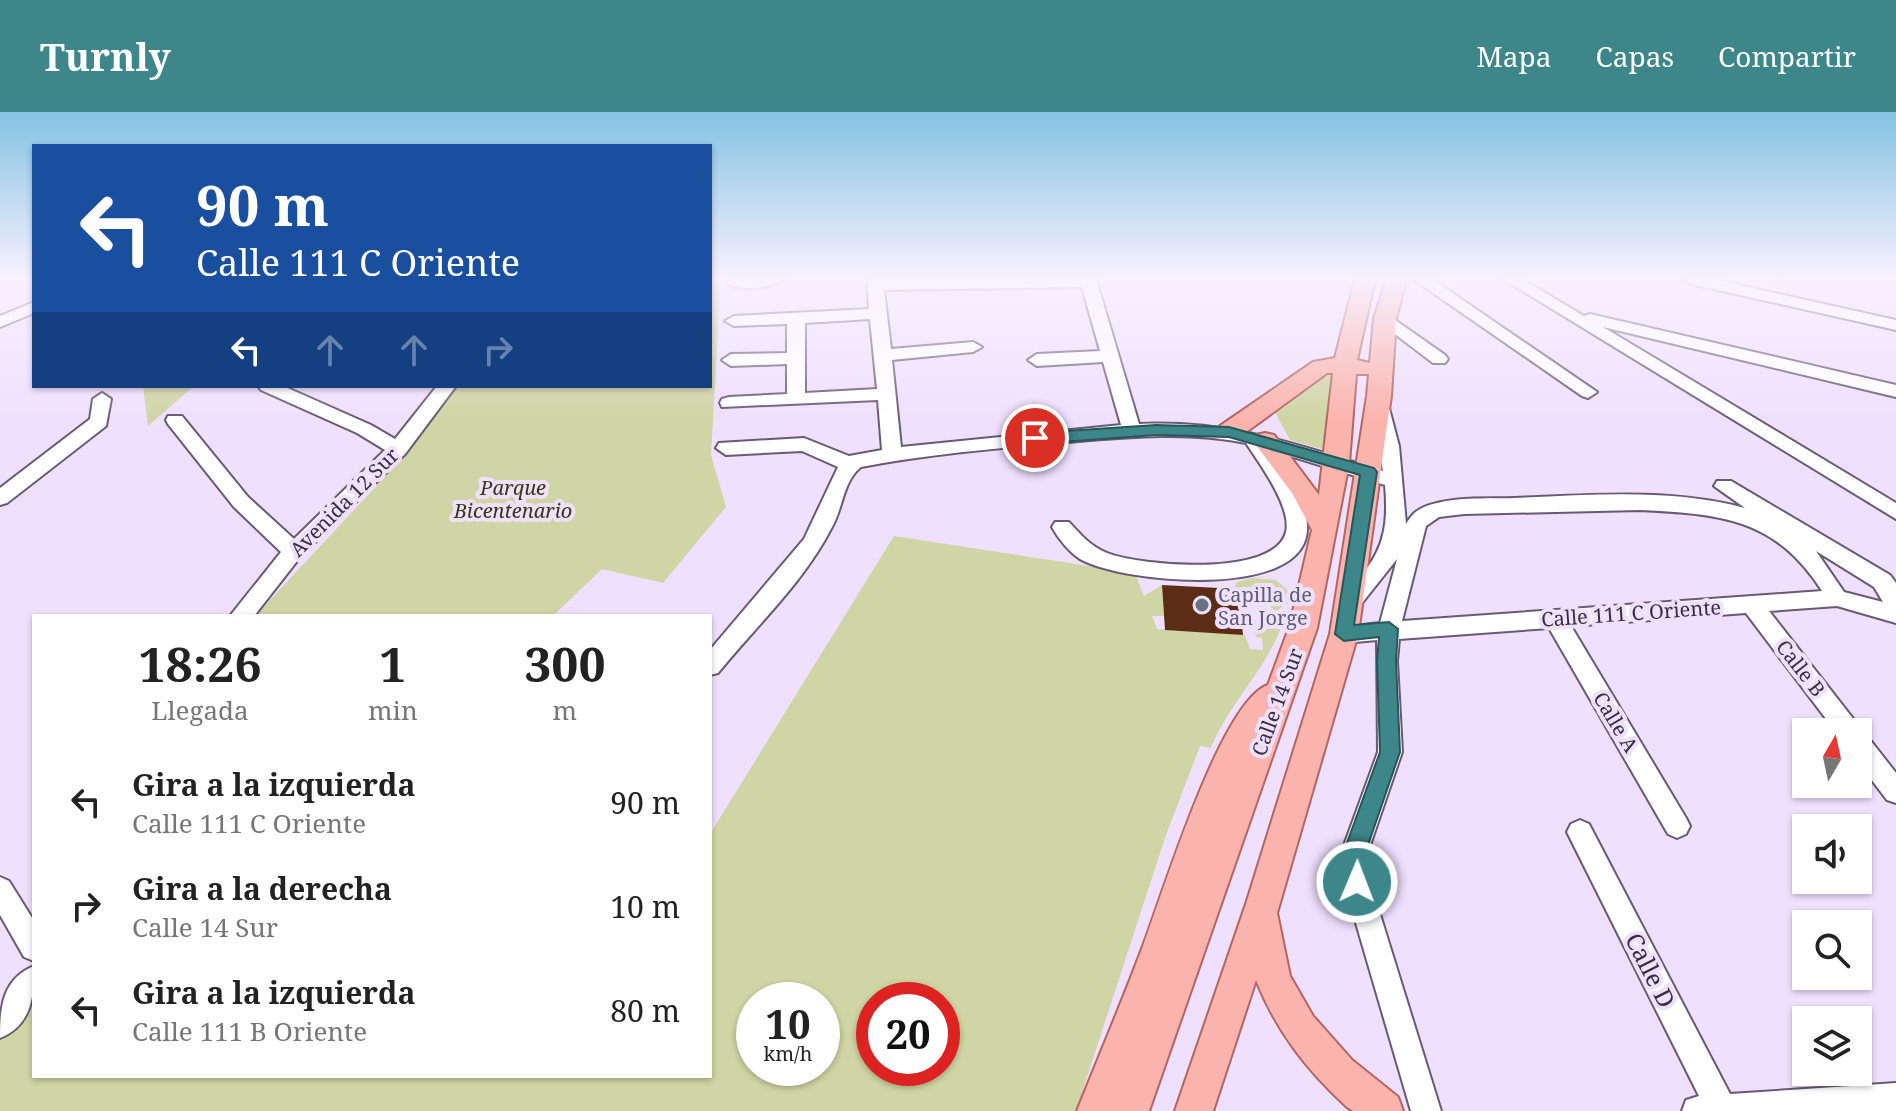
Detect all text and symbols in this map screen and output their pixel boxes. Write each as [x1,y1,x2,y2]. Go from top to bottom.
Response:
text: Turnly [40,30,171,82]
text: Mapa [1477,37,1551,75]
text: Capas [1595,37,1674,75]
text: Compartir [1718,37,1856,75]
text: 90 m [196,166,329,242]
icon: left [64,176,168,280]
text: Calle 111 C Oriente [196,238,520,287]
icon: left [224,328,268,372]
icon: ahead [308,328,352,372]
icon: ahead [392,328,436,372]
icon: right [476,328,520,372]
pin [1001,404,1069,472]
icon: arrive [1013,416,1057,460]
street label: Avenida 12 Sur [284,441,405,562]
park label: Parque Bicentenario [453,474,572,524]
place label: Capilla de San Jorge [1218,581,1312,631]
street label: Calle 111 C Oriente [1540,593,1722,633]
marker: Capilla de San Jorge [1193,596,1211,614]
text: 18:26 [138,631,262,696]
text: 1 [379,631,406,696]
text: 300 [524,631,606,696]
street label: Calle B [1770,634,1832,702]
street label: Calle 14 Sur [1245,644,1309,759]
street label: Calle A [1587,687,1645,758]
text: Llegada [151,692,249,728]
text: min [368,692,418,728]
text: m [553,692,577,728]
north arrow [1792,718,1872,798]
map controls [1792,718,1872,1086]
text: Gira a la izquierda [132,764,415,805]
icon: left [64,780,108,824]
text: 90 m [610,782,680,823]
text: Calle 111 C Oriente [132,805,366,841]
button: sound [1792,814,1872,894]
position arrow [1315,840,1399,924]
text: Gira a la derecha [132,868,392,909]
icon: right [64,884,108,928]
text: 10 m [610,886,680,927]
text: Calle 14 Sur [132,909,278,945]
button: search [1792,910,1872,990]
street label: Calle D [1618,927,1684,1013]
text: Gira a la izquierda [132,972,415,1013]
speed limit sign: 20 [856,982,960,1086]
icon: left [64,988,108,1032]
text: 80 m [610,990,680,1031]
text: 10 [765,996,811,1051]
button: layers [1792,1006,1872,1086]
text: Calle 111 B Oriente [132,1013,367,1049]
text: km/h [763,1040,813,1067]

